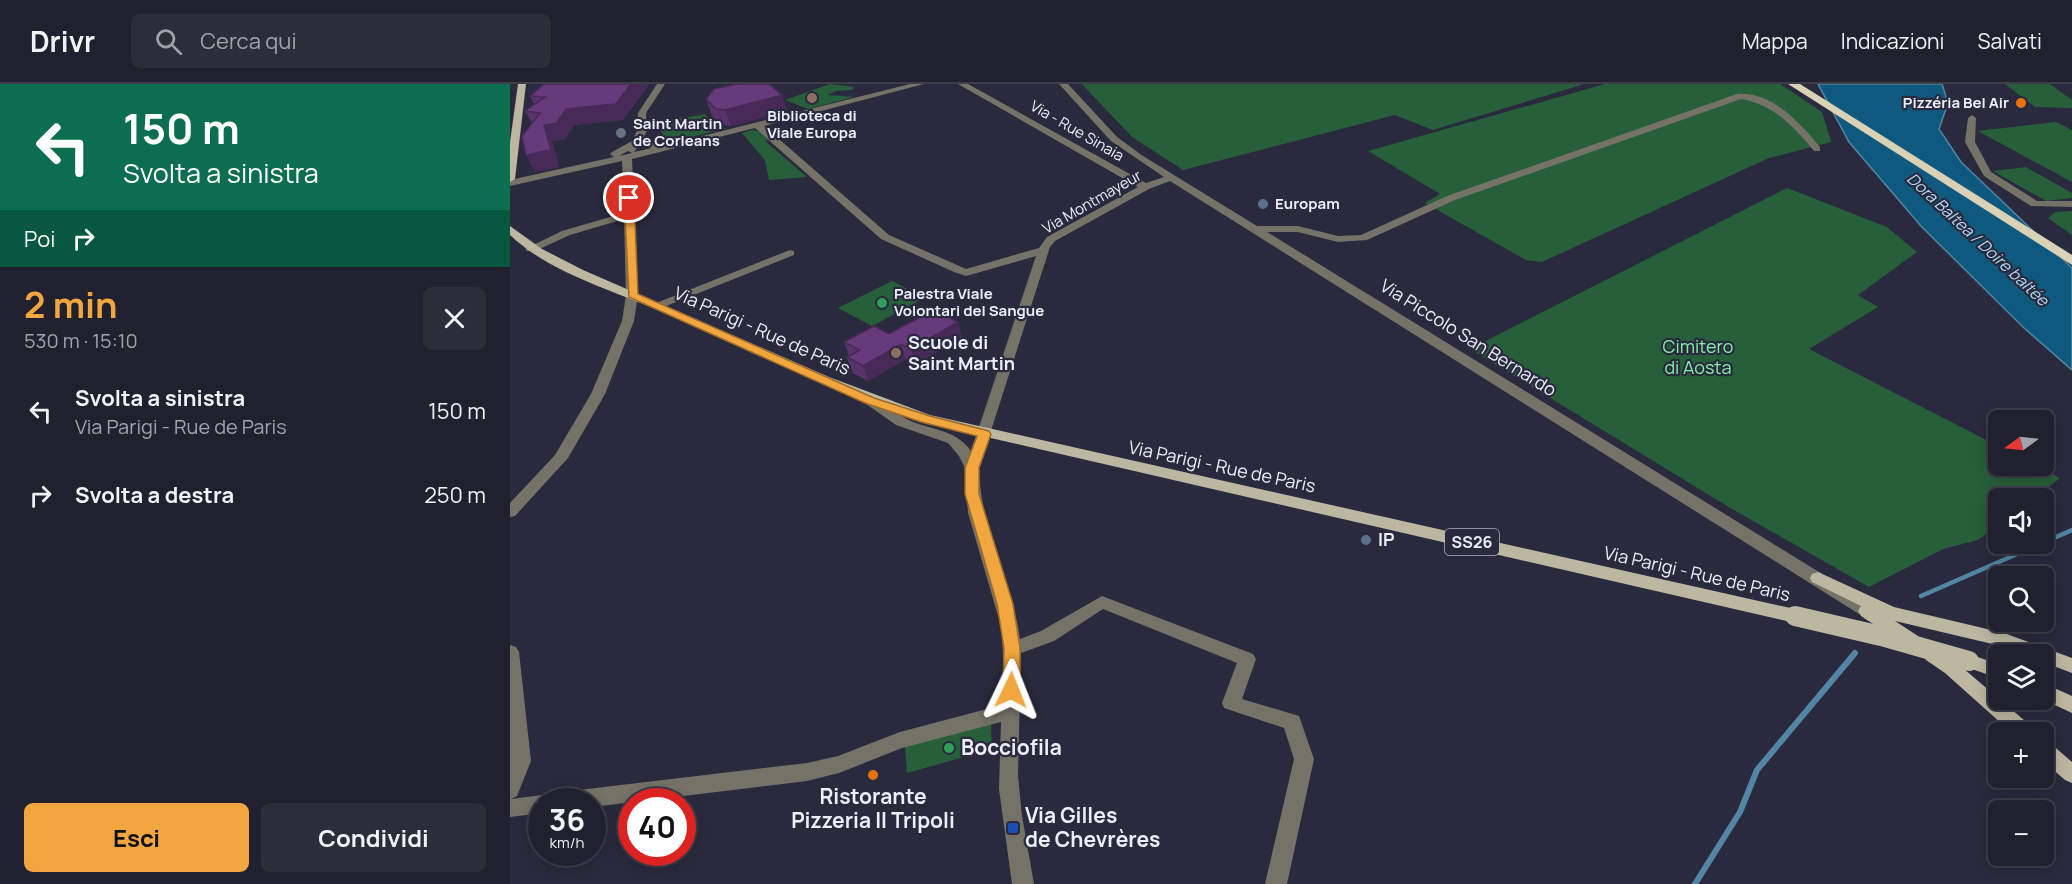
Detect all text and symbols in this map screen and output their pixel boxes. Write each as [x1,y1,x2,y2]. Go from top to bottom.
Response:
search box [131,14,551,68]
text: Drivr [30,22,95,60]
icon: search [152,25,185,58]
text: Cerca qui [200,26,297,56]
text: Mappa [1742,27,1808,55]
text: Indicazioni [1841,27,1944,55]
text: Salvati [1977,27,2042,55]
marker: Biblioteca di Viale Europa [805,91,819,105]
place label: Pizzéria Bel Air [1903,92,2009,113]
street label: Via - Rue Sinaia [1027,95,1128,166]
marker: Pizzéria Bel Air [2014,96,2028,110]
text: 150 m [123,99,240,157]
place label: Biblioteca di Viale Europa [767,105,857,143]
icon: left [24,108,102,186]
place label: Saint Martin de Corleans [633,113,722,151]
marker: Saint Martin de Corleans [614,126,628,140]
text: Svolta a sinistra [123,154,319,191]
street label: Via Montmayeur [1038,164,1146,238]
water label: Dora Baltea / Doire baltée [1902,167,2055,312]
pin [603,172,654,223]
icon: arrive [612,181,645,214]
place label: Europam [1275,193,1340,214]
marker: Europam [1256,197,1270,211]
icon: right [67,222,100,255]
text: Poi [24,224,55,254]
street label: Via Piccolo San Bernardo [1376,273,1561,401]
text: 2 min [24,280,118,329]
street label: Via Parigi - Rue de Paris [670,280,854,380]
place label: Palestra Viale Volontari del Sangue [894,283,1044,321]
button: close [423,287,486,350]
marker: Palestra Viale Volontari del Sangue [875,296,889,310]
text: 530 m · 15:10 [24,327,138,354]
place label: Scuole di Saint Martin [908,330,1015,375]
park label: Cimitero di Aosta [1663,334,1733,379]
marker: Scuole di Saint Martin [889,346,903,360]
text: Svolta a sinistra [75,383,245,413]
icon: left [24,395,57,428]
text: 150 m [428,396,486,426]
north arrow [1988,410,2054,476]
map controls [1988,410,2054,866]
text: Via Parigi - Rue de Paris [75,413,287,440]
street label: Via Parigi - Rue de Paris [1126,434,1318,498]
icon: right [24,479,57,512]
text: Svolta a destra [75,480,234,510]
text: 250 m [424,480,486,510]
button: sound [1988,488,2054,554]
place label: IP [1378,527,1395,551]
road number: SS26 [1445,529,1499,555]
marker: IP [1359,533,1373,547]
street label: Via Parigi - Rue de Paris [1602,540,1793,606]
button: search [1988,566,2054,632]
button: layers [1988,644,2054,710]
position arrow [979,658,1043,722]
button: + [1988,722,2054,788]
place label: Bocciofila [961,733,1062,761]
marker: Bocciofila [942,741,956,755]
marker: Ristorante Pizzeria Il Tripoli [866,768,880,782]
place label: Ristorante Pizzeria Il Tripoli [791,782,955,834]
speed limit sign: 40 [618,788,696,866]
text: 36 [549,799,585,840]
button: − [1988,800,2054,866]
place label: Via Gilles de Chevrères [1025,801,1160,853]
button: Esci [24,803,249,872]
button: Condividi [261,803,486,872]
marker: Via Gilles de Chevrères [1006,821,1020,835]
text: km/h [550,832,584,853]

